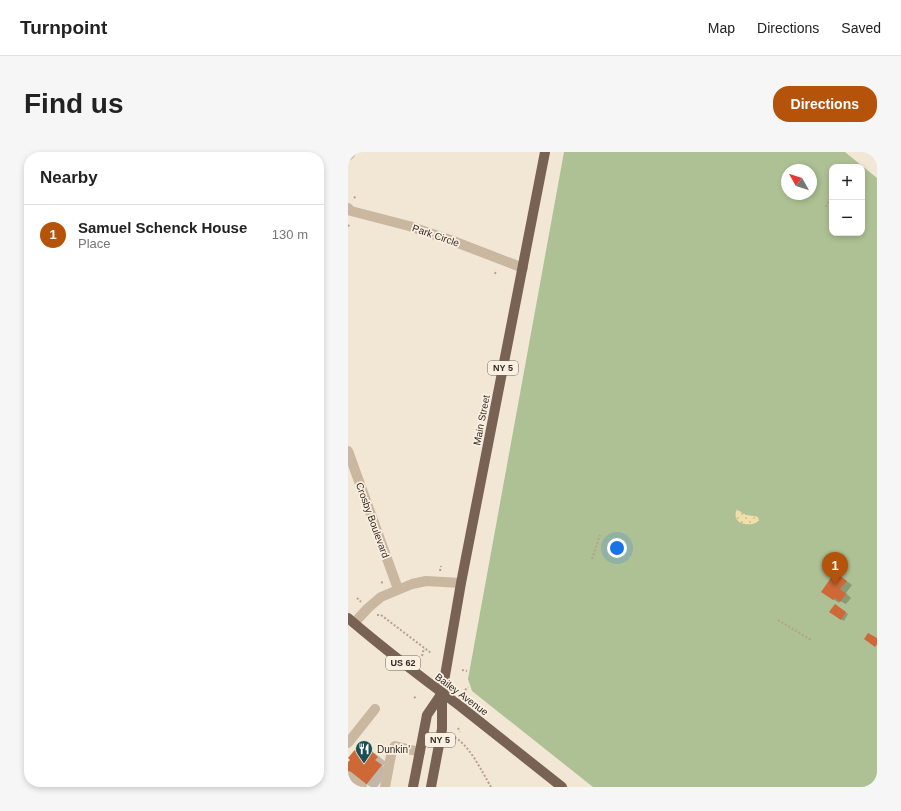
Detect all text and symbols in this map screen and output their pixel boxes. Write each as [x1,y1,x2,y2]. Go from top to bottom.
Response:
text: Turnpoint [20,17,107,38]
text: Map [708,20,735,36]
text: Directions [757,20,819,36]
text: Saved [841,20,881,36]
button: Directions [773,86,877,122]
text: Find us [24,88,124,119]
north arrow [781,164,817,200]
map controls [829,164,865,236]
button: + [829,164,865,200]
text: Nearby [40,168,98,187]
button: − [829,200,865,236]
text: Samuel Schenck House [78,219,247,236]
street label: Park Circle [411,222,461,249]
text: 1 [49,227,57,242]
text: 130 m [272,227,308,242]
text: Place [78,236,111,251]
road number: NY 5 [488,361,518,375]
street label: Main Street [471,394,492,446]
street label: Crosby Boulevard [354,481,391,559]
your location [607,538,627,558]
pin: 1 [822,552,848,585]
road number: US 62 [386,656,420,670]
street label: Bailey Avenue [433,671,491,718]
road number: NY 5 [425,733,455,747]
restaurant icon: Dunkin' [354,739,374,764]
place label: Dunkin' [377,744,410,755]

